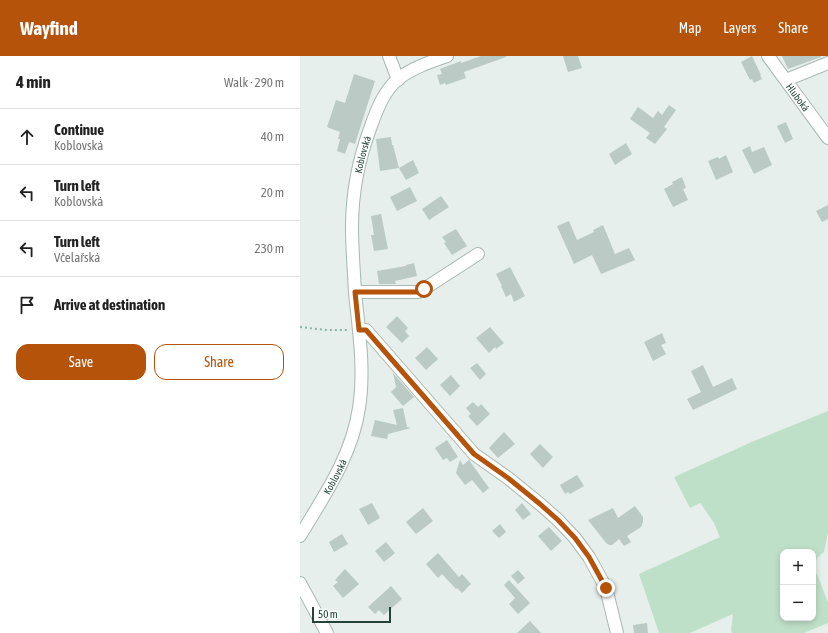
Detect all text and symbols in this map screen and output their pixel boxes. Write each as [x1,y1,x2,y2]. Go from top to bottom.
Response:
text: Wayfind [20,17,78,39]
text: Map [679,20,701,36]
text: Layers [723,20,756,36]
text: Share [778,20,808,36]
text: 4 min [16,72,51,92]
text: Walk · 290 m [224,75,284,90]
street label: Hluboká [784,81,812,114]
text: Continue [54,121,104,138]
icon: ahead [16,126,38,148]
text: 40 m [261,129,284,144]
street label: Koblovská [353,134,373,174]
text: Koblovská [54,138,103,153]
text: Turn left [54,177,100,194]
icon: left [16,182,38,204]
text: 20 m [261,185,284,200]
text: Koblovská [54,194,103,209]
text: Turn left [54,233,100,250]
icon: left [16,238,38,260]
text: 230 m [255,241,284,256]
text: Včelařská [54,250,100,265]
route start [415,280,433,298]
icon: arrive [16,294,38,316]
text: Arrive at destination [54,296,165,313]
button: Save [16,344,146,380]
button: Share [154,344,284,380]
street label: Koblovská [322,457,349,496]
map controls [780,549,816,621]
button: + [780,549,816,585]
route end [597,579,615,597]
button: − [780,585,816,621]
scale bar [312,605,391,624]
text: 50 m [318,608,338,620]

